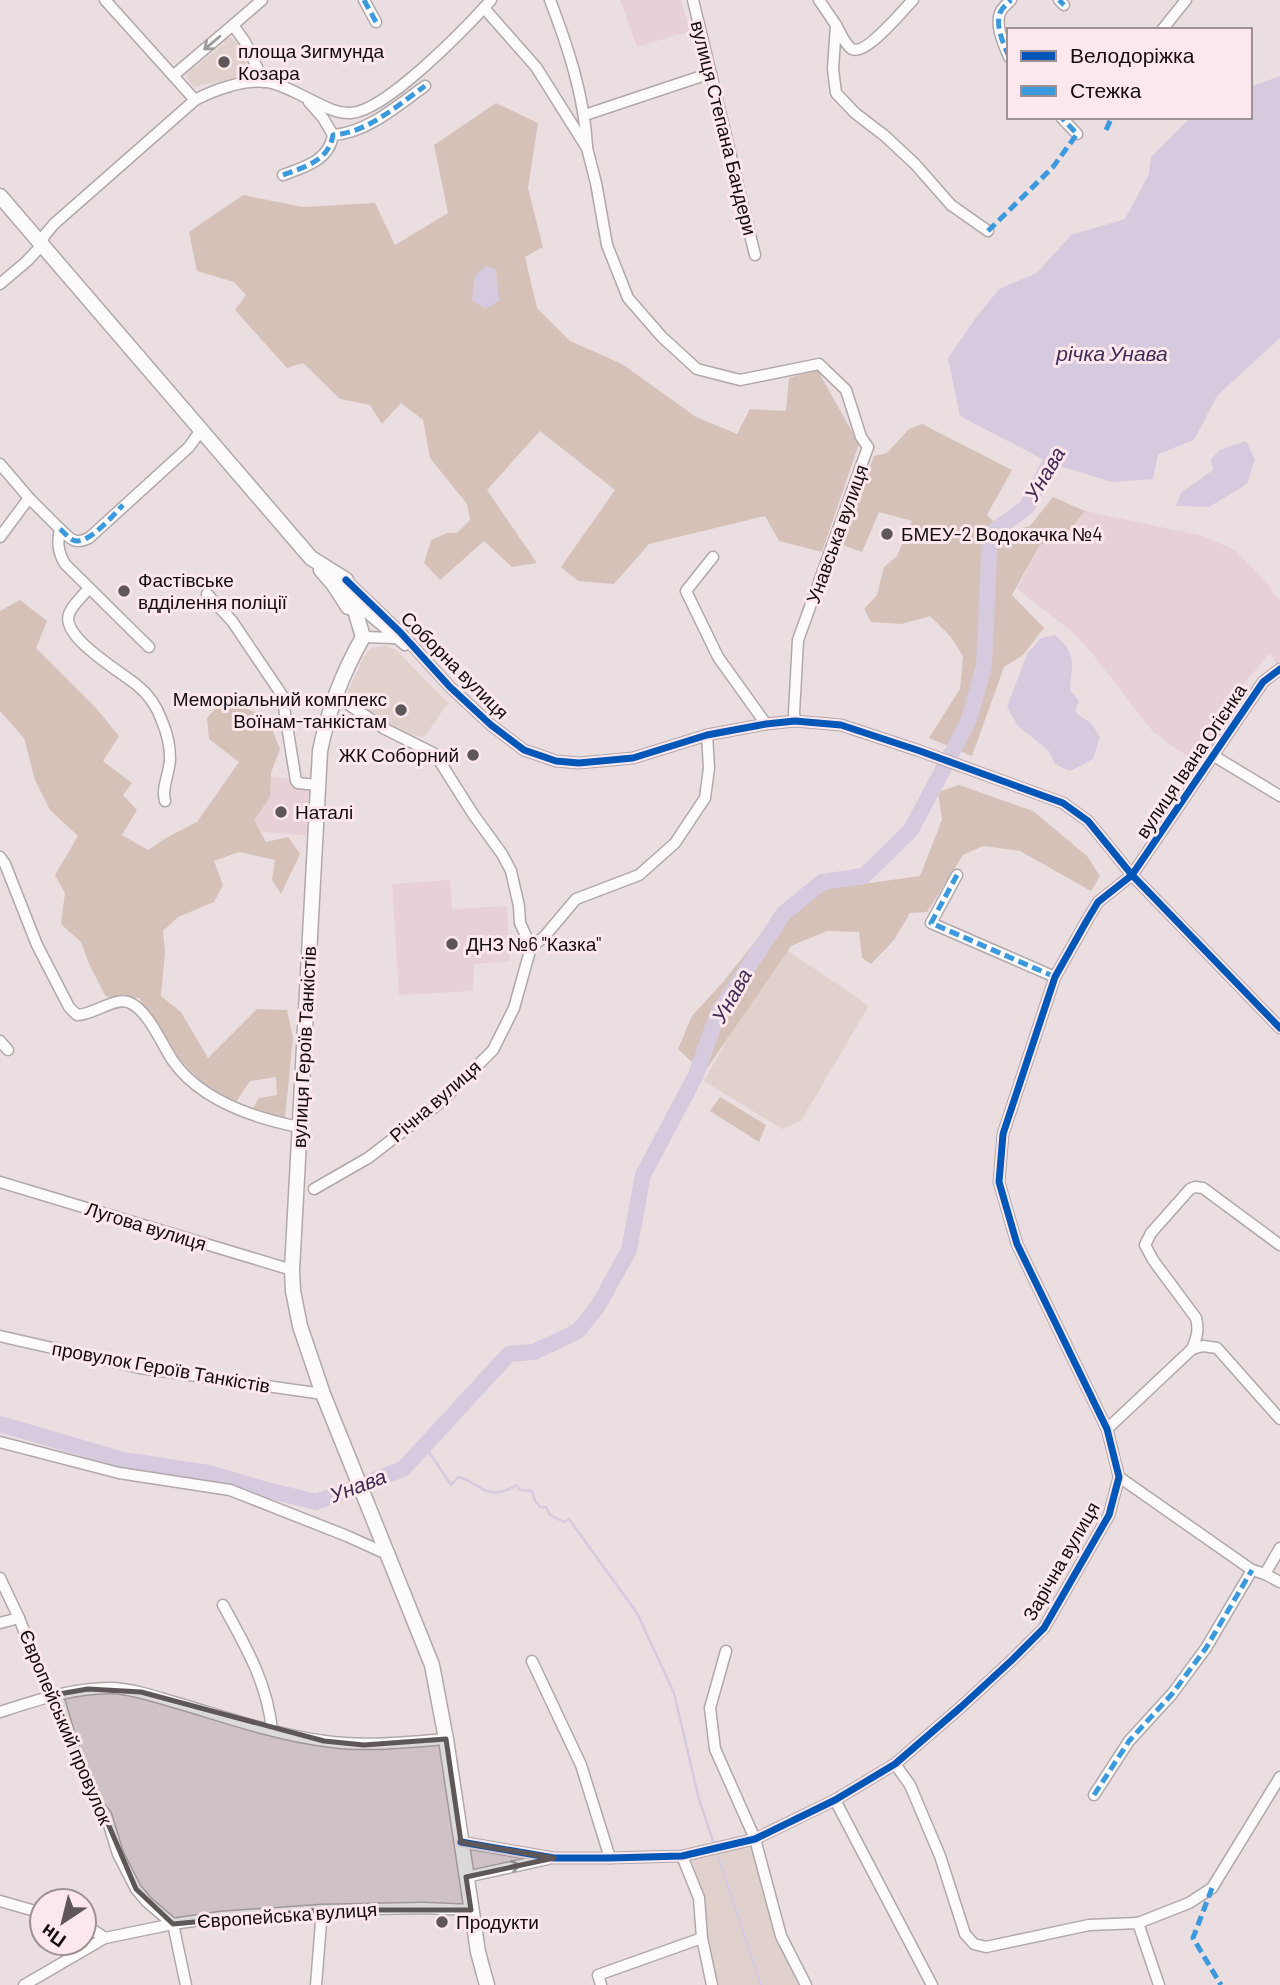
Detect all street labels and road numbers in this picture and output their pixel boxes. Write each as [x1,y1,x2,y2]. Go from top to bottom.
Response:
street label: вулиця Степана Бандери [687,18,762,238]
street label: Унавська вулиця [801,461,872,606]
street label: Соборна вулиця [397,606,514,723]
street label: вулиця Івана Огієнка [1130,679,1251,842]
street label: вулиця Героїв Танкістів [287,945,320,1149]
street label: Річна вулиця [384,1055,485,1146]
street label: Лугова вулиця [83,1196,209,1255]
street label: провулок Героїв Танкістів [50,1336,272,1397]
street label: Зарічна вулиця [1017,1497,1104,1624]
street label: Європейський провулок [15,1626,118,1828]
street label: Європейська вулиця [196,1897,378,1932]

